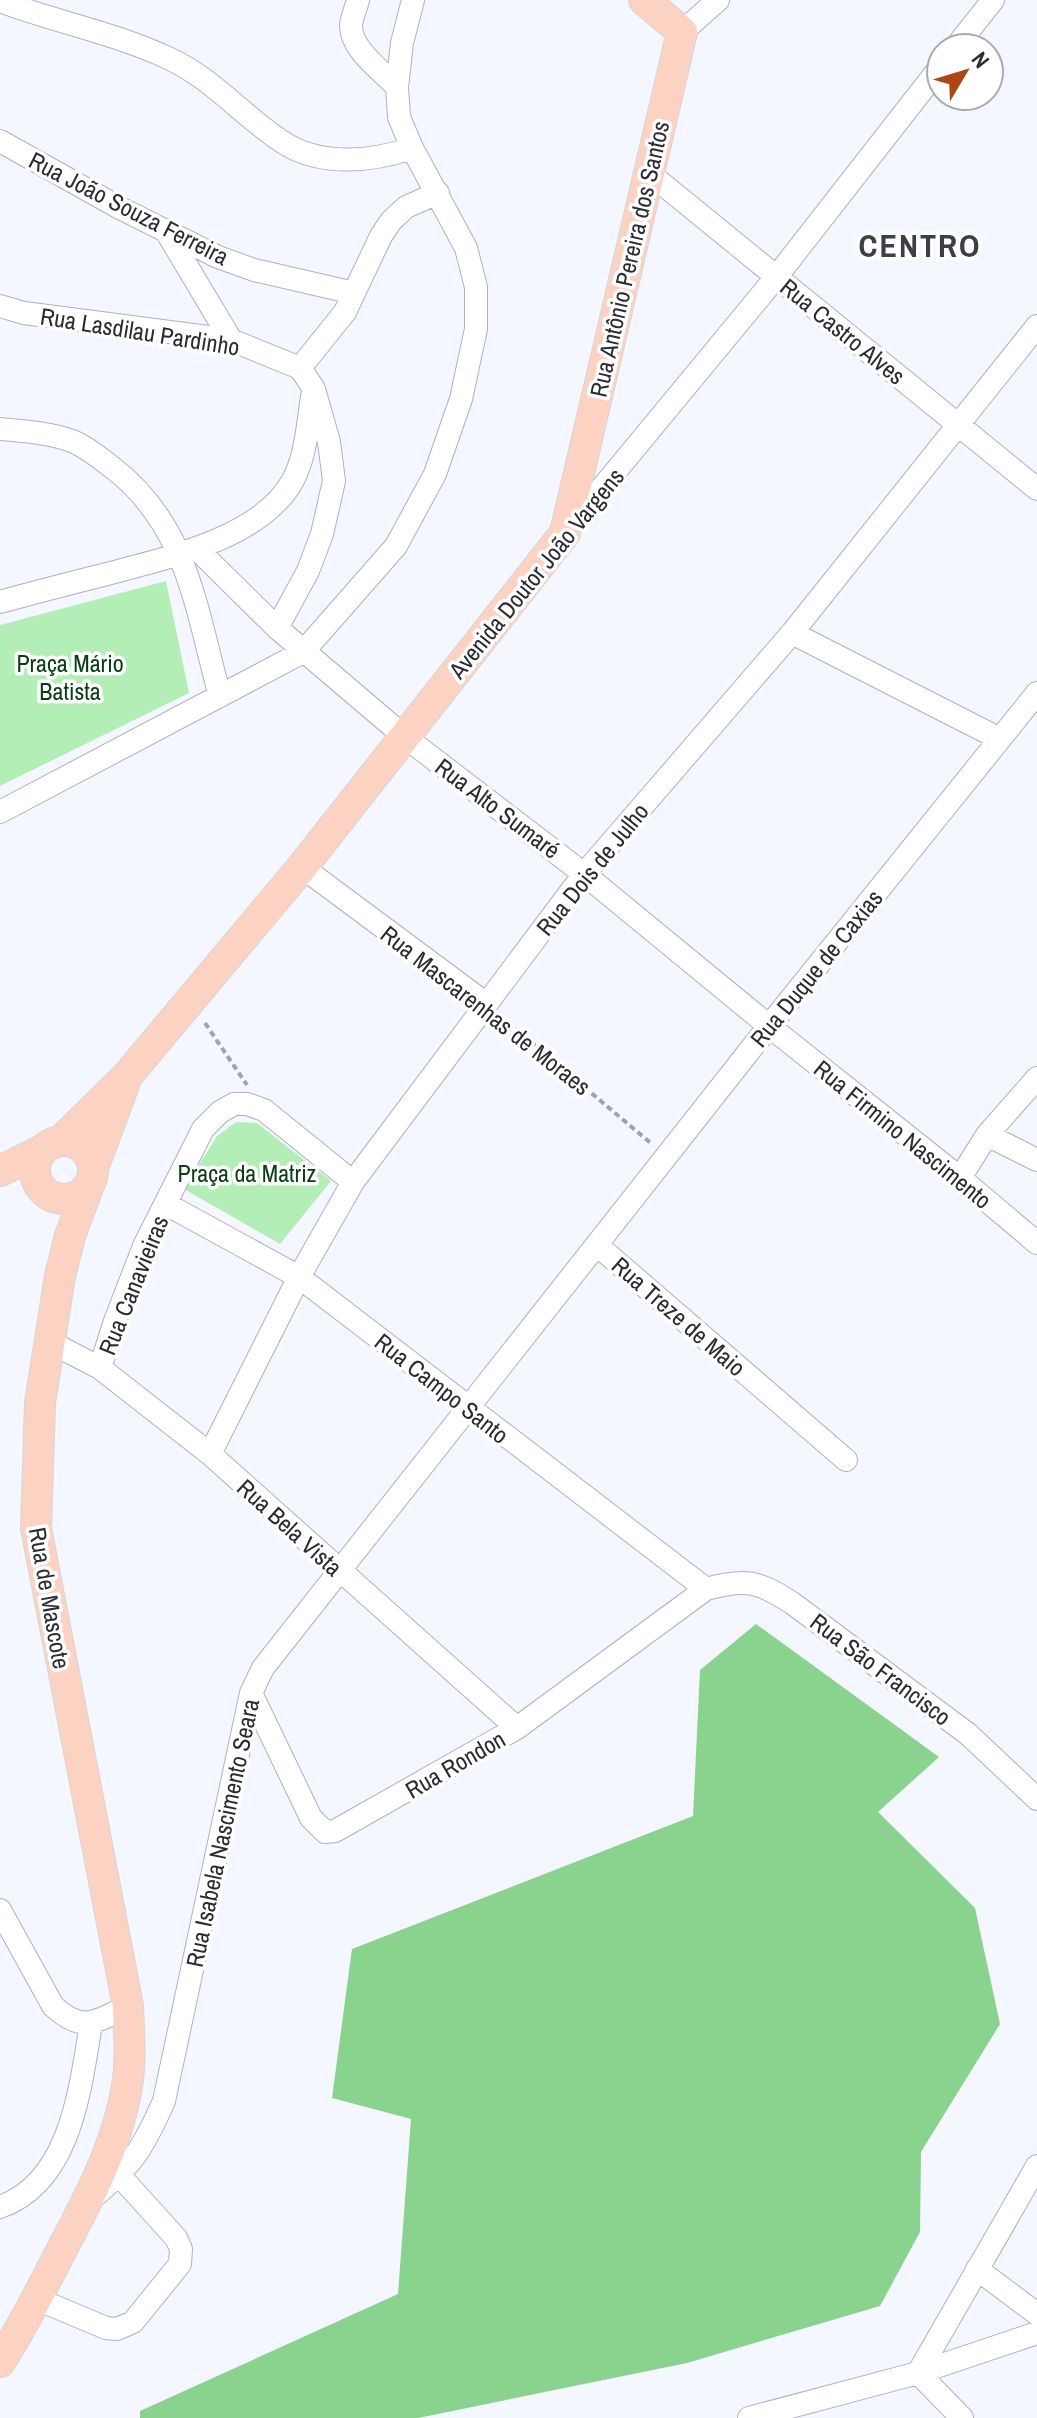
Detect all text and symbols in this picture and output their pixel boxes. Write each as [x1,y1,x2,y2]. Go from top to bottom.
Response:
north arrow [925,32,1005,112]
text: N [965,45,997,74]
street label: Rua Antônio Pereira dos Santos [582,118,676,400]
street label: Rua João Souza Ferreira [24,144,234,272]
district label: CENTRO [859,224,981,267]
street label: Rua Castro Alves [774,271,912,391]
street label: Rua Lasdilau Pardinho [38,299,242,363]
street label: Avenida Doutor João Vargens [441,461,631,686]
park label: Praça Mário Batista [16,647,124,707]
street label: Rua Alto Sumaré [429,750,567,866]
street label: Rua Dois de Julho [529,796,655,942]
street label: Rua Duque de Caxias [743,883,889,1053]
street label: Rua Mascarenhas de Moraes [374,918,598,1102]
street label: Rua Firmino Nascimento [808,1052,998,1216]
park label: Praça da Matriz [178,1157,317,1189]
street label: Rua Canavieiras [91,1211,175,1359]
street label: Rua Treze de Maio [605,1249,753,1383]
street label: Rua Campo Santo [368,1326,516,1450]
street label: Rua Bela Vista [231,1471,349,1583]
street label: Rua de Mascote [22,1525,78,1671]
street label: Rua São Francisco [804,1606,958,1732]
street label: Rua Isabela Nascimento Seara [178,1696,266,1970]
street label: Rua Rondon [399,1723,511,1805]

